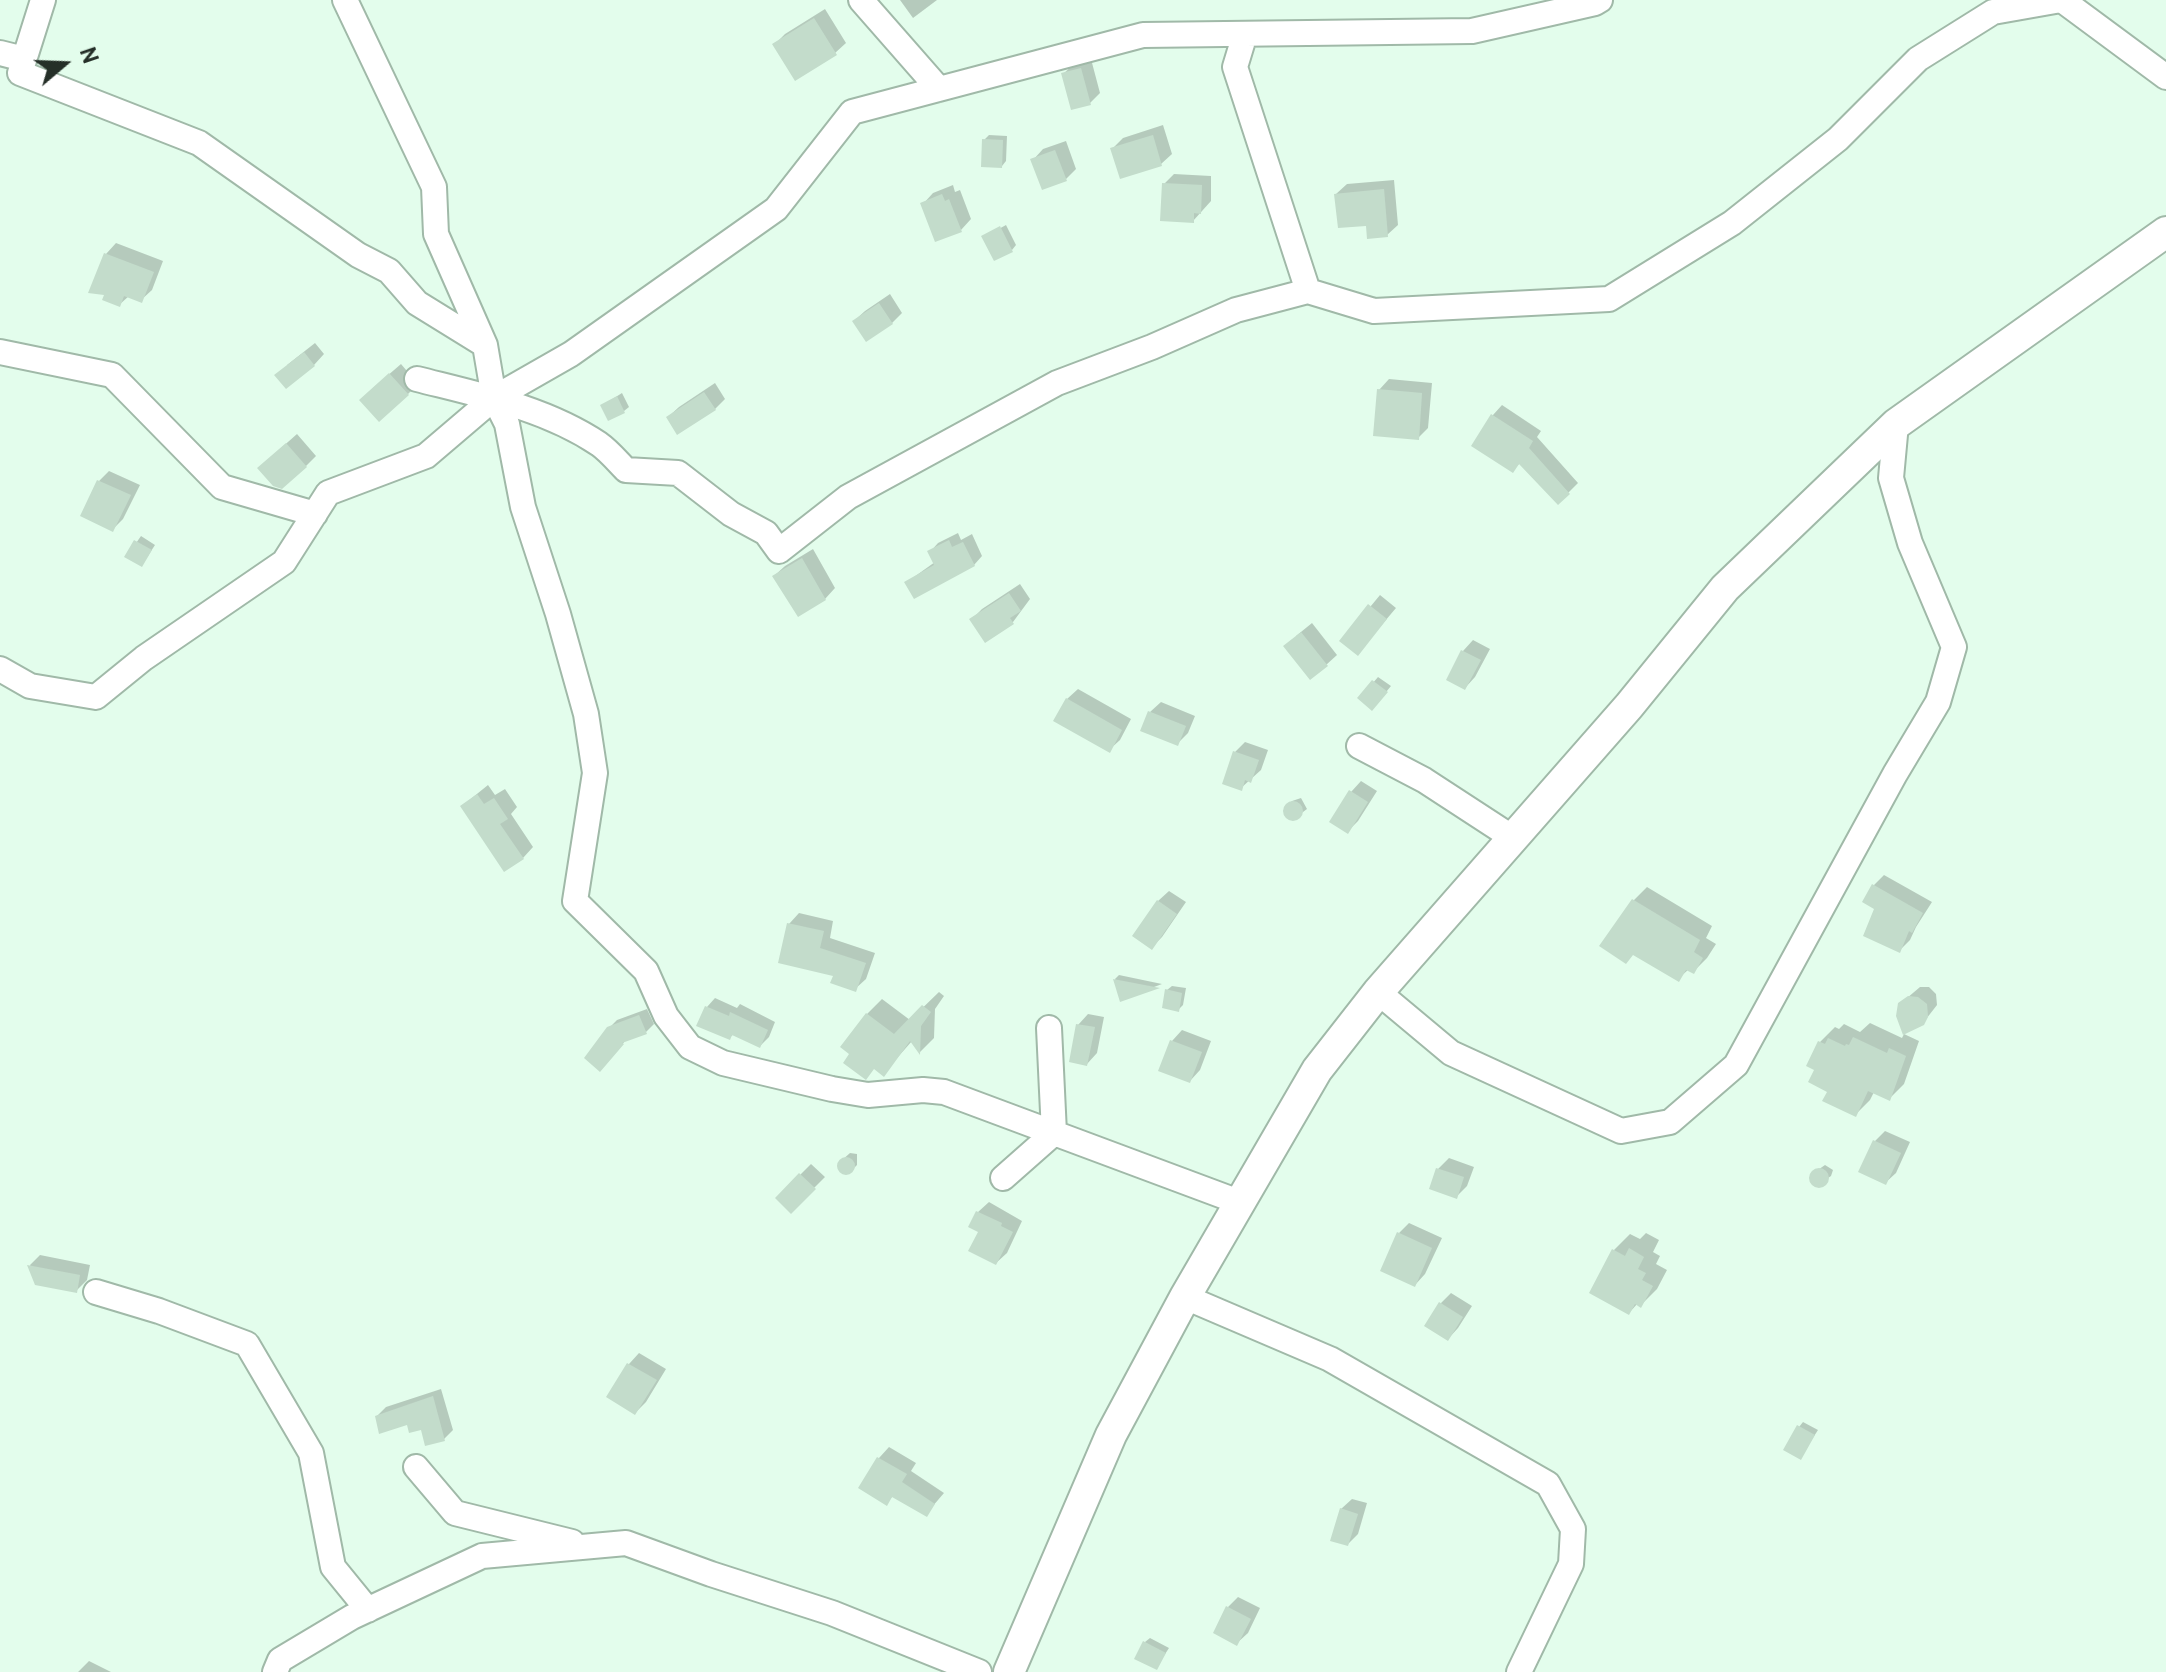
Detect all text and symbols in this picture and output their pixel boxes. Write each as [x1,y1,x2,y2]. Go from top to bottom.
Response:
north arrow [24,24,104,104]
text: N [72,44,102,68]

